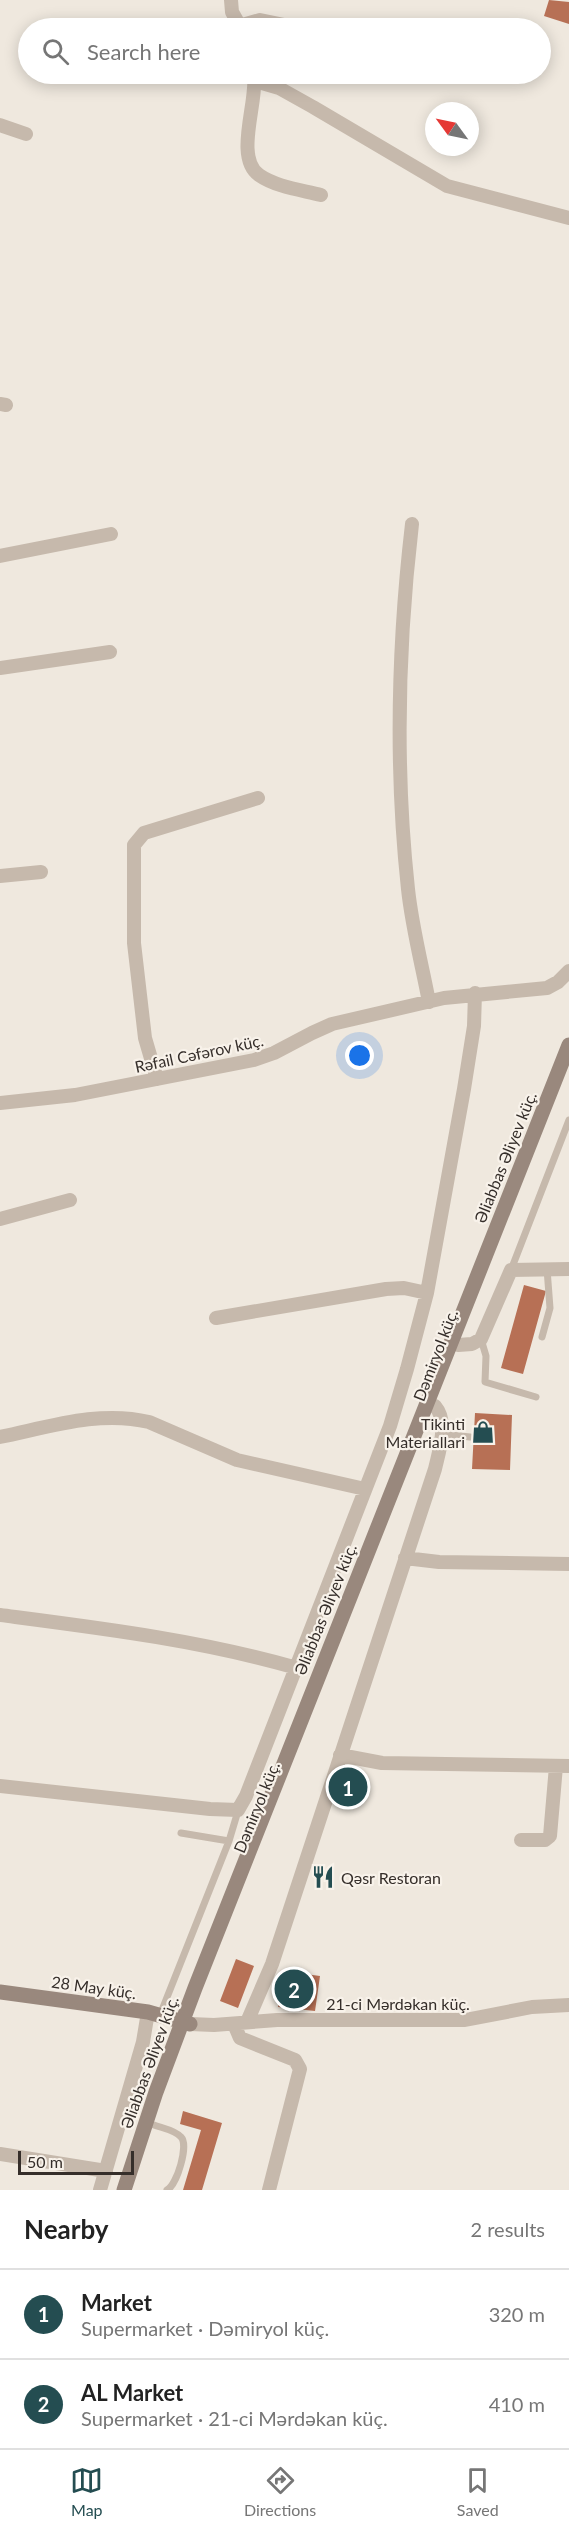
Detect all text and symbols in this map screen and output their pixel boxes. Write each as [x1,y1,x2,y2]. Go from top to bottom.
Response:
search box [18,18,551,84]
icon: search [39,35,72,68]
text: Search here [87,38,200,65]
north arrow [425,102,479,156]
street label: Rəfail Cəfərov küç. [133,1030,265,1076]
your location [345,1041,374,1070]
street label: Əliabbas Əliyev küç. [470,1089,540,1225]
street label: Dəmiryol küç. [409,1306,461,1404]
place label: Tikinti Materiallari [386,1414,465,1451]
shop icon: Tikinti Materiallari [470,1419,496,1445]
street label: Əliabbas Əliyev küç. [290,1541,360,1677]
street label: Dəmiryol küç. [229,1759,283,1855]
pin: 1 [328,1764,368,1810]
restaurant icon: Qəsr Restoran [310,1864,336,1890]
place label: Qəsr Restoran [341,1868,441,1887]
pin: 2 [274,1966,314,2012]
street label: 28 May küç. [50,1972,138,2002]
street label: Əliabbas Əliyev küç. [116,1993,182,2131]
street label: 21-ci Mərdəkan küç. [326,1994,470,2013]
scale bar [18,2148,134,2176]
text: 50 m [27,2152,63,2171]
text: Nearby [24,2213,109,2245]
text: 2 results [470,2217,545,2241]
text: Market [81,2289,152,2316]
text: 1 [38,2302,49,2326]
text: 320 m [489,2302,545,2326]
text: Supermarket · Dəmiryol küç. [81,2316,329,2340]
text: AL Market [81,2379,183,2406]
text: 2 [38,2392,49,2416]
text: 410 m [489,2392,545,2416]
text: Supermarket · 21-ci Mərdəkan küç. [81,2406,388,2430]
tab: Map [70,2464,103,2519]
tab: Directions [244,2464,316,2519]
tab: Saved [457,2464,499,2519]

